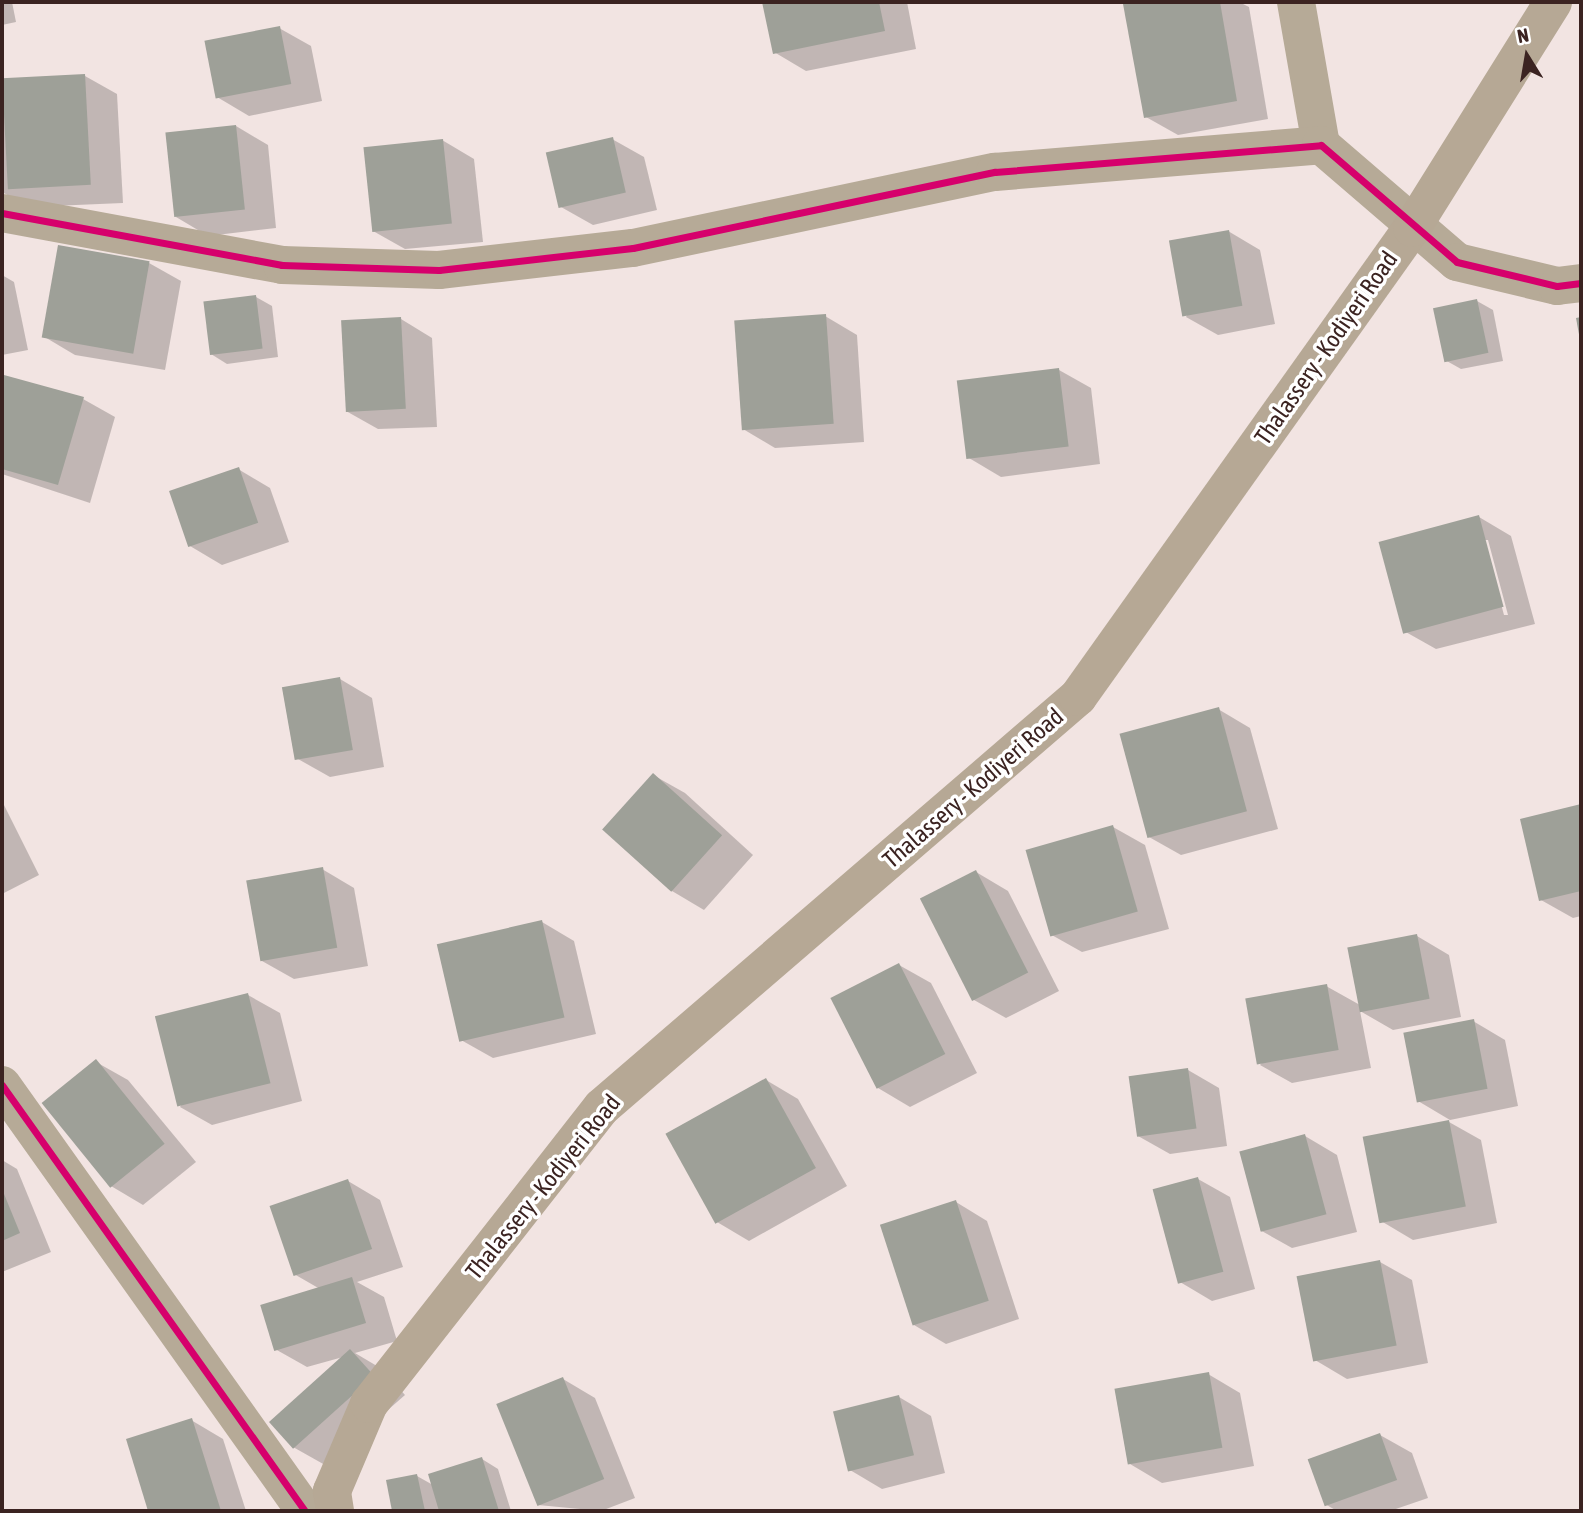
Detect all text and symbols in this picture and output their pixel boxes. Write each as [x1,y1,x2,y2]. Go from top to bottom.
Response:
north arrow [1492,21,1562,91]
text: N [1515,24,1531,47]
street label: Thalassery - Kodiyeri Road [1248,246,1404,450]
street label: Thalassery - Kodiyeri Road [877,702,1069,874]
street label: Thalassery - Kodiyeri Road [460,1089,626,1285]

